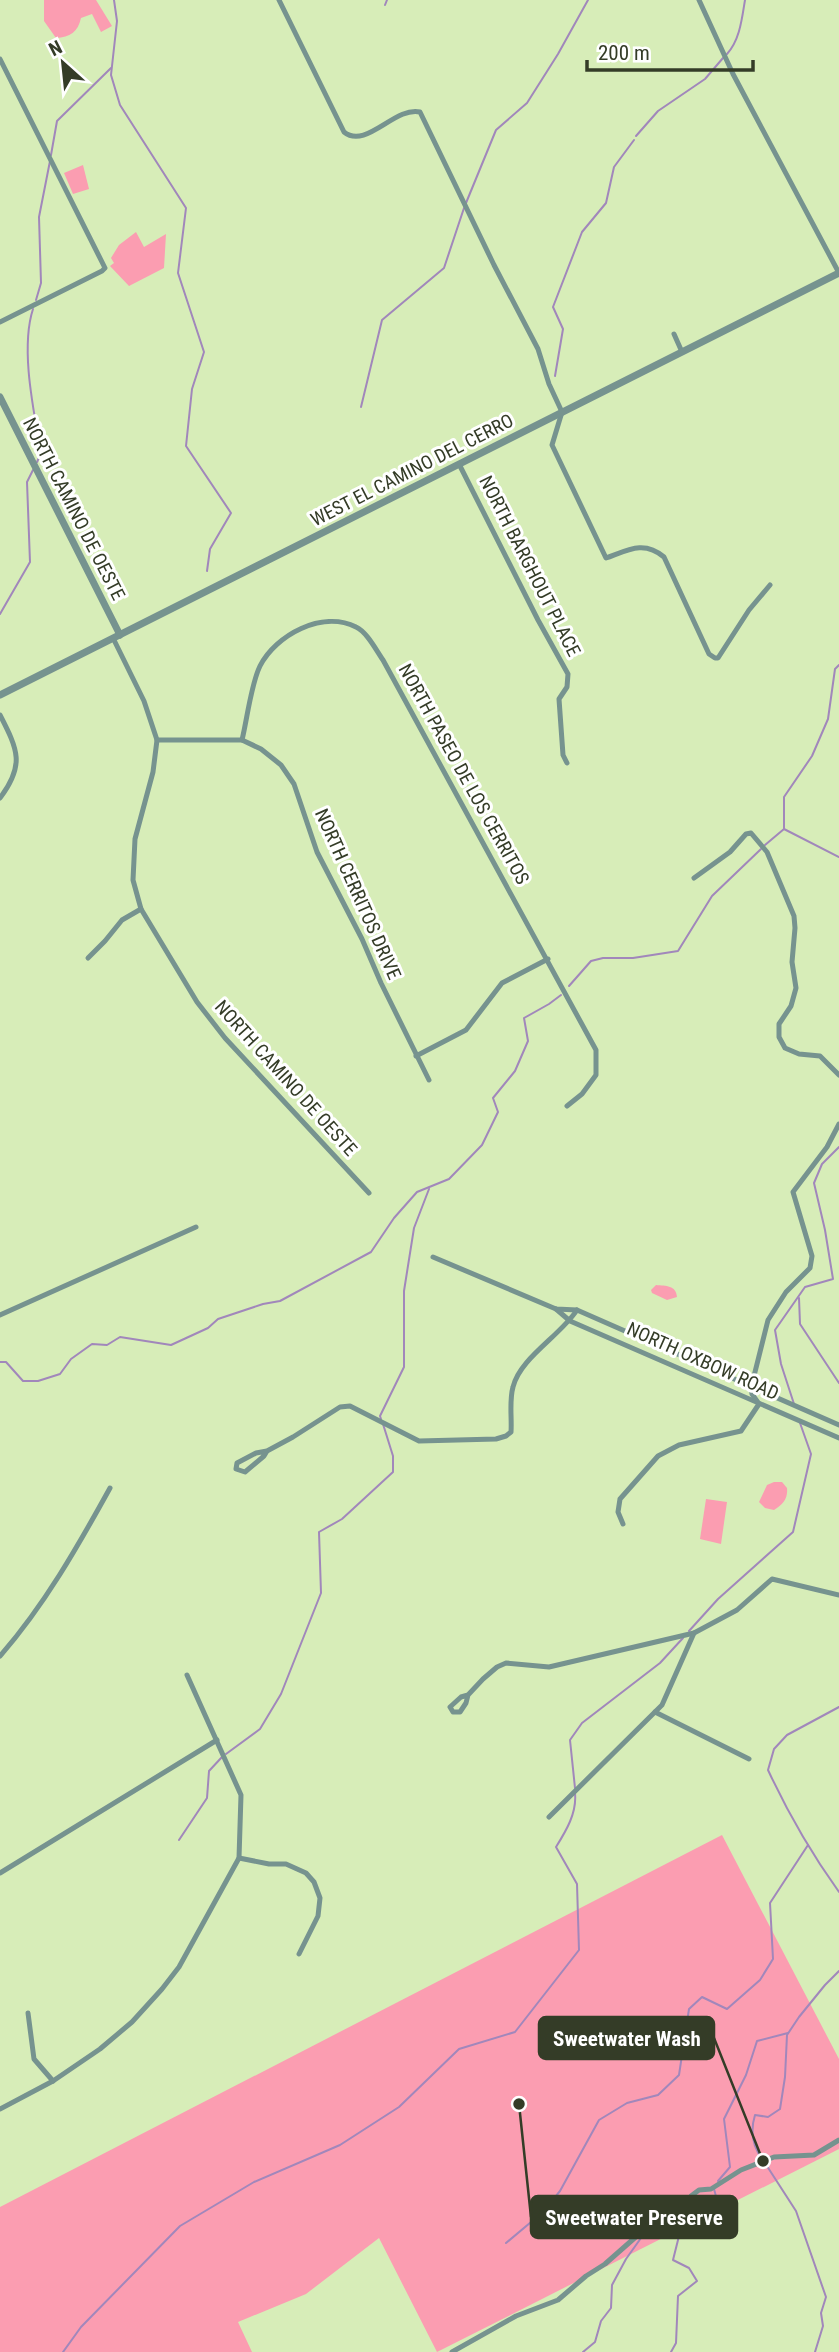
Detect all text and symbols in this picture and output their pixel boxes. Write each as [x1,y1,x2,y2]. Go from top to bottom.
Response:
north arrow [28,28,98,98]
scale bar [587,28,753,72]
text: N [45,35,66,61]
text: 200 m [598,41,650,65]
street label: WEST EL CAMINO DEL CERRO [307,409,517,531]
street label: NORTH CAMINO DE OESTE [18,414,130,604]
street label: NORTH BARGHOUT PLACE [474,472,586,660]
street label: NORTH PASEO DE LOS CERRITOS [394,660,534,888]
street label: NORTH CERRITOS DRIVE [310,805,406,983]
street label: NORTH CAMINO DE OESTE [210,995,362,1161]
street label: NORTH OXBOW ROAD [623,1317,783,1405]
callout: Sweetwater Wash [539,2017,714,2059]
text: Sweetwater Wash [553,2027,701,2051]
callout: Sweetwater Preserve [531,2196,737,2238]
text: Sweetwater Preserve [545,2206,723,2230]

